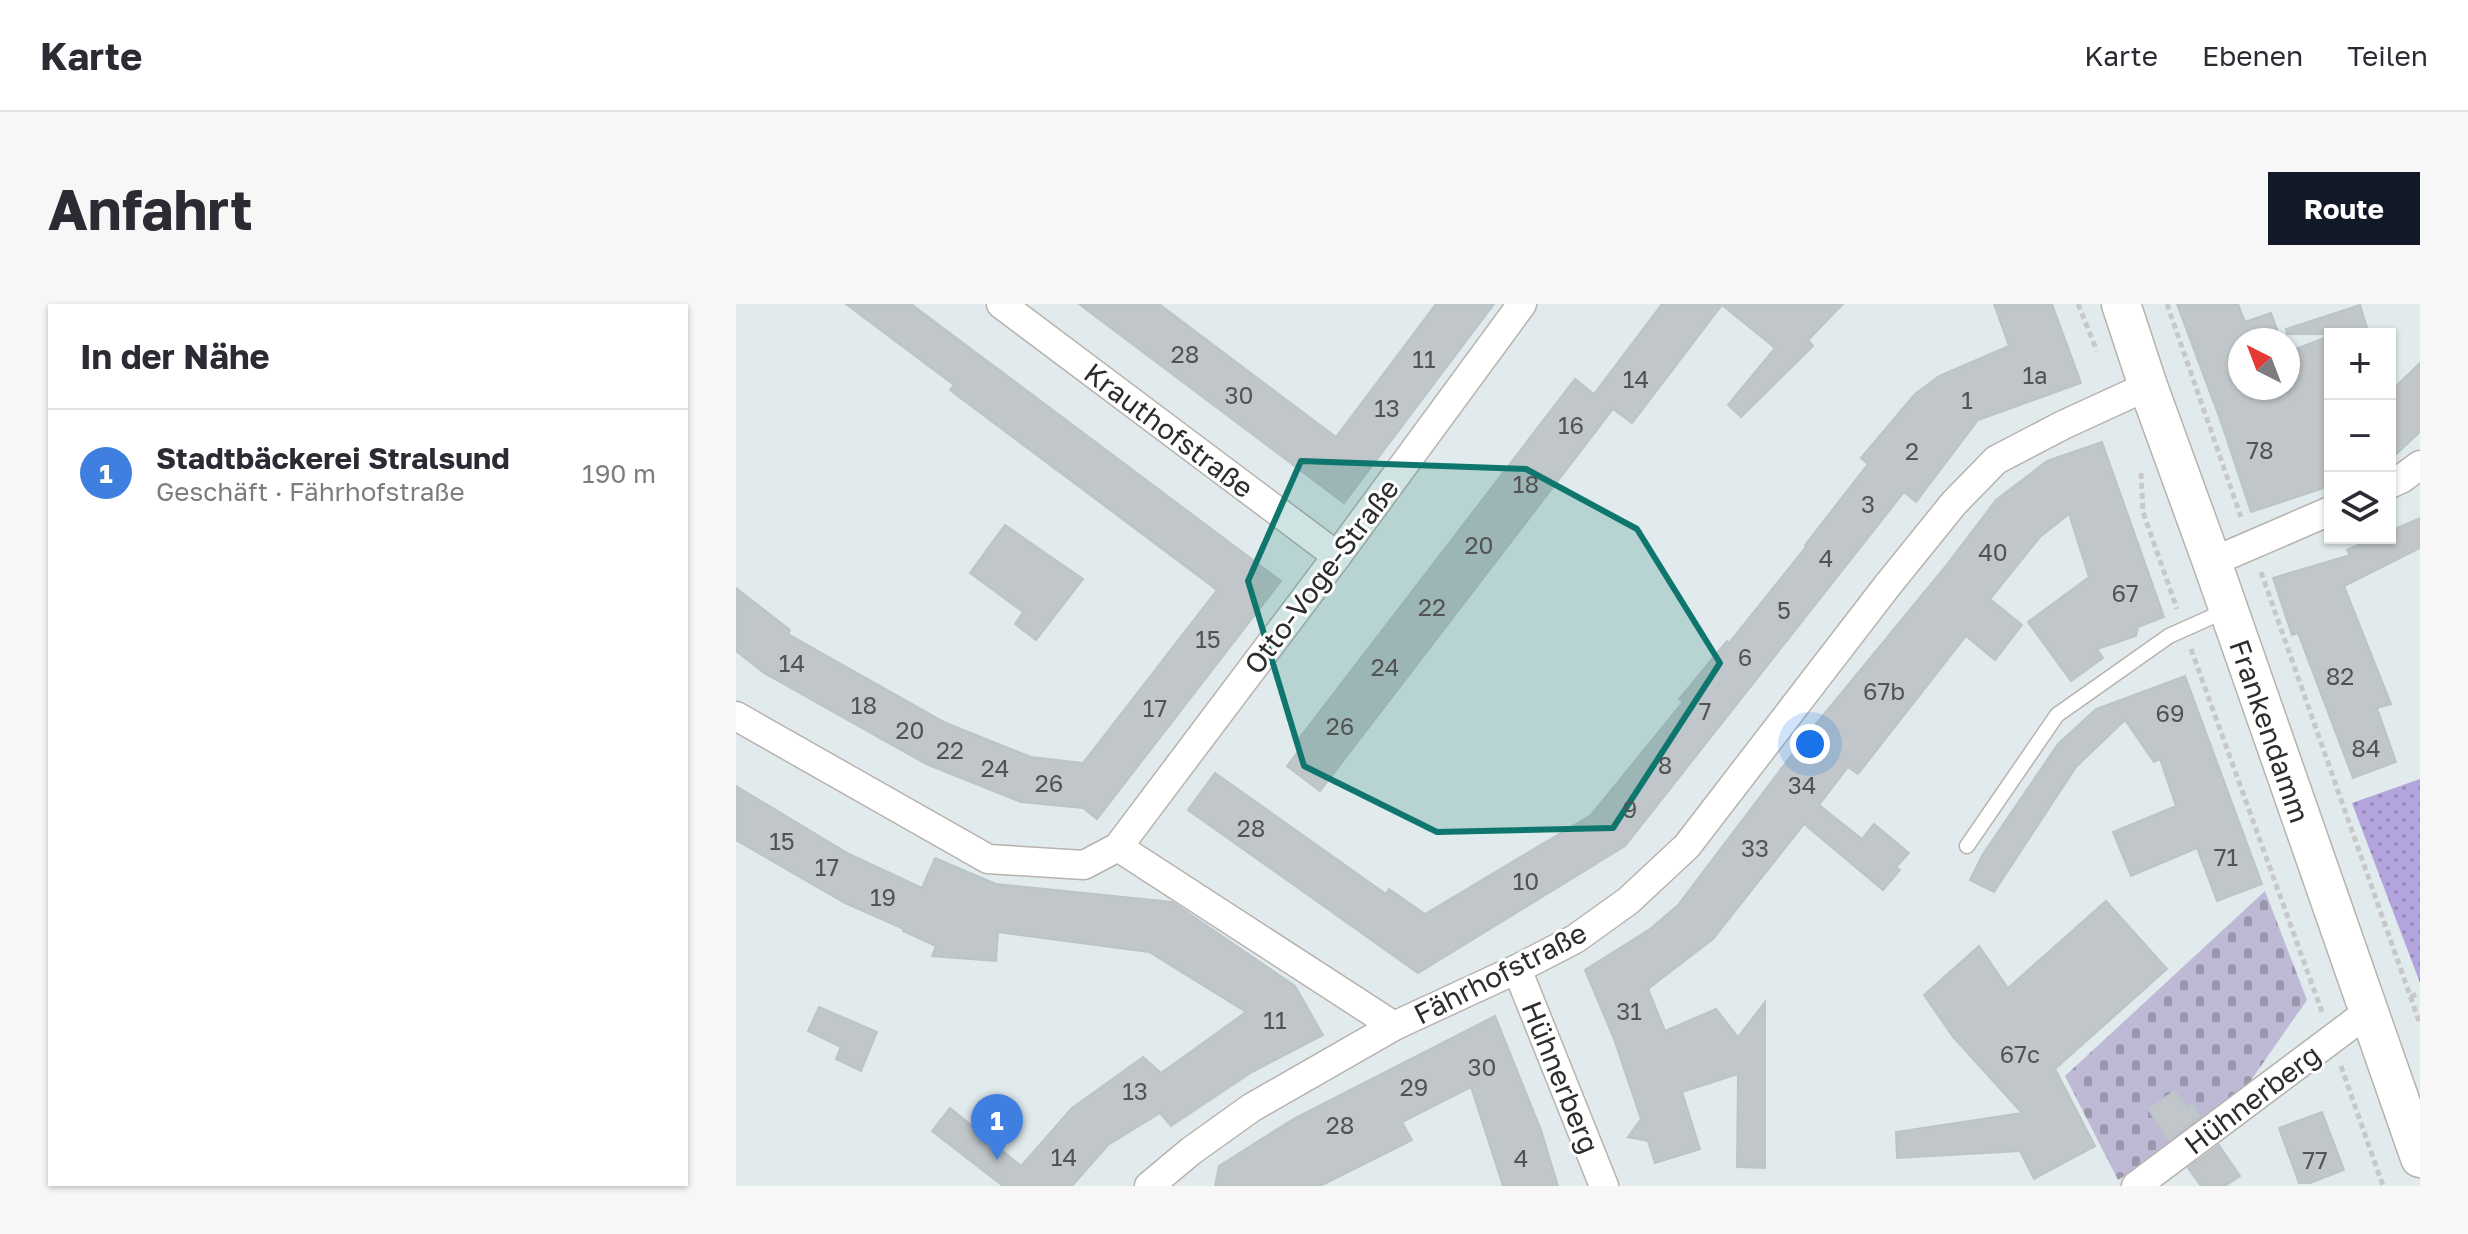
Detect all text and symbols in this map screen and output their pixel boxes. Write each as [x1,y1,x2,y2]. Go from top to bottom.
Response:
text: Karte [40,33,142,78]
text: Karte [2084,39,2158,72]
text: Ebenen [2202,39,2303,72]
text: Teilen [2347,39,2428,72]
button: Route [2268,172,2420,245]
text: Anfahrt [48,175,253,242]
north arrow [2228,328,2300,400]
map controls [2324,328,2396,544]
button: + [2324,328,2396,400]
text: In der Nähe [80,336,270,376]
house number: 28 [1171,339,1199,368]
house number: 11 [1412,344,1436,373]
street label: Krauthofstraße [1078,356,1260,504]
house number: 1a [2022,360,2048,389]
house number: 14 [1623,364,1649,393]
house number: 30 [1225,380,1253,409]
house number: 1 [1961,385,1973,414]
house number: 13 [1374,393,1400,422]
button: − [2324,400,2396,472]
house number: 16 [1558,410,1584,439]
house number: 78 [2246,435,2274,464]
house number: 2 [1905,436,1919,465]
text: Stadtbäckerei Stralsund [156,440,510,476]
text: 1 [99,458,113,489]
text: 190 m [582,458,656,489]
house number: 18 [1513,469,1539,498]
street label: Otto-Voge-Straße [1237,472,1405,680]
button: layers [2324,472,2396,544]
text: Geschäft · Fährhofstraße [156,476,465,507]
house number: 3 [1861,489,1875,518]
house number: 20 [1465,530,1493,559]
house number: 40 [1978,537,2008,566]
house number: 4 [1819,543,1833,572]
house number: 67 [2111,578,2139,607]
house number: 22 [1418,592,1446,621]
house number: 5 [1777,595,1791,624]
house number: 15 [1195,624,1221,653]
street label: Frankendamm [2223,635,2317,827]
house number: 6 [1738,642,1752,671]
house number: 14 [779,648,805,677]
house number: 24 [1371,652,1399,681]
house number: 82 [2326,661,2354,690]
house number: 67b [1863,676,1905,705]
house number: 18 [851,690,877,719]
house number: 17 [1143,693,1167,722]
house number: 7 [1699,696,1711,725]
house number: 69 [2155,698,2185,727]
house number: 26 [1326,711,1354,740]
house number: 20 [896,715,924,744]
your location [1790,724,1830,764]
house number: 84 [2351,733,2381,762]
house number: 22 [936,735,964,764]
house number: 8 [1658,750,1672,779]
house number: 24 [981,753,1009,782]
house number: 26 [1035,768,1063,797]
house number: 34 [1788,770,1816,799]
house number: 9 [1623,794,1637,823]
house number: 28 [1237,813,1265,842]
house number: 15 [769,826,795,855]
house number: 33 [1741,833,1769,862]
house number: 71 [2214,842,2238,871]
house number: 17 [815,852,839,881]
house number: 10 [1513,866,1539,895]
house number: 19 [870,882,896,911]
street label: Fährhofstraße [1408,915,1592,1031]
street label: Hühnerberg [1516,996,1606,1158]
house number: 31 [1616,996,1642,1025]
house number: 11 [1263,1005,1287,1034]
street label: Hühnerberg [2178,1037,2326,1161]
house number: 67c [2000,1039,2040,1068]
house number: 30 [1468,1052,1496,1081]
house number: 29 [1400,1072,1428,1101]
house number: 13 [1122,1076,1148,1105]
pin: 1 [971,1094,1023,1160]
house number: 28 [1326,1110,1354,1139]
house number: 14 [1051,1142,1077,1171]
house number: 4 [1514,1143,1528,1172]
house number: 77 [2302,1145,2328,1174]

